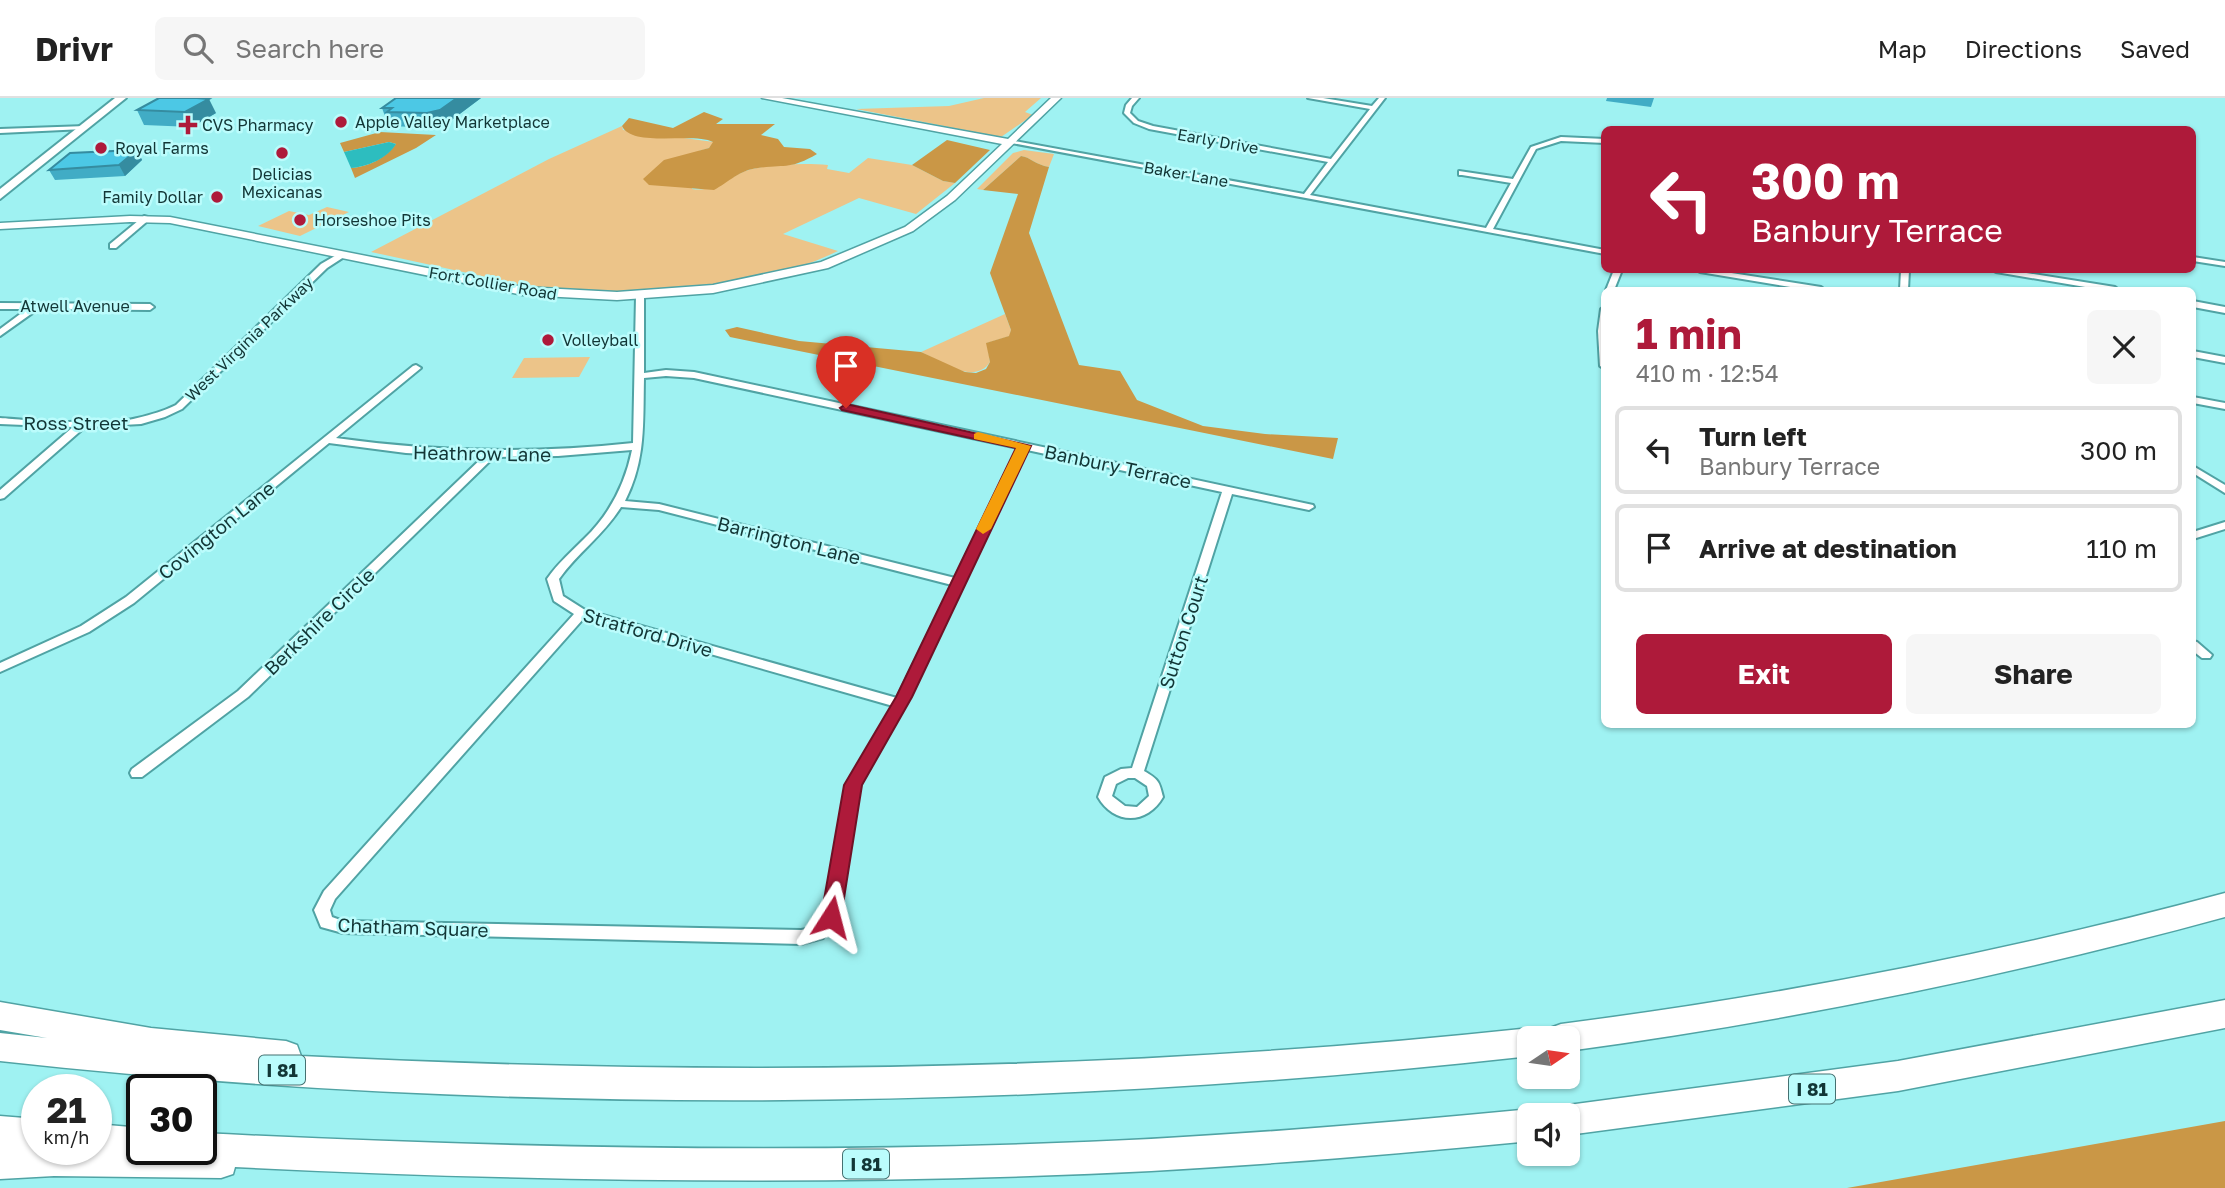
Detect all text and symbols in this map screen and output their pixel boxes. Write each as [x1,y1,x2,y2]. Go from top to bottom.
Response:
search box [155,17,645,80]
text: Drivr [35,29,113,68]
icon: search [179,29,217,67]
text: Search here [235,33,384,64]
text: Map [1878,34,1927,63]
text: Directions [1965,34,2082,63]
text: Saved [2120,34,2190,63]
place label: Apple Valley Marketplace [355,112,550,132]
marker: Apple Valley Marketplace [333,114,349,130]
place label: CVS Pharmacy [202,115,313,135]
marker: CVS Pharmacy [180,117,196,133]
street label: Early Drive [1176,124,1260,158]
place label: Royal Farms [115,138,209,158]
marker: Royal Farms [93,140,109,156]
marker: Delicias Mexicanas [274,145,290,161]
text: 300 m [1751,151,1900,210]
icon: left [1636,154,1727,245]
street label: Baker Lane [1142,157,1230,191]
place label: Delicias Mexicanas [242,164,322,202]
place label: Family Dollar [102,187,203,207]
marker: Family Dollar [209,189,225,205]
place label: Horseshoe Pits [314,210,431,230]
text: Banbury Terrace [1751,211,2003,249]
marker: Horseshoe Pits [292,212,308,228]
street label: Fort Collier Road [427,262,559,304]
street label: West Virginia Parkway [181,273,317,405]
street label: Atwell Avenue [20,296,130,316]
text: 1 min [1636,308,1742,358]
button: close [2087,310,2161,384]
place label: Volleyball [562,330,638,350]
marker: Volleyball [540,332,556,348]
pin [816,336,876,408]
icon: arrive [827,347,865,385]
text: 410 m · 12:54 [1636,359,1779,387]
street label: Ross Street [23,411,129,434]
text: Turn left [1699,421,1807,452]
icon: left [1640,431,1678,469]
text: 300 m [2080,435,2157,466]
street label: Banbury Terrace [1042,439,1194,493]
street label: Heathrow Lane [413,440,551,466]
text: Banbury Terrace [1699,452,1880,480]
street label: Covington Lane [153,476,279,584]
street label: Barrington Lane [715,511,863,569]
icon: arrive [1640,529,1678,567]
text: Arrive at destination [1699,533,1957,564]
text: 110 m [2086,533,2157,564]
street label: Berkshire Circle [259,563,379,679]
street label: Sutton Court [1154,572,1212,692]
street label: Stratford Drive [581,603,715,661]
button: Exit [1636,634,1892,714]
button: Share [1906,634,2161,714]
position arrow [794,880,868,954]
street label: Chatham Square [337,913,489,941]
north arrow [1517,1026,1580,1088]
map controls [1517,1026,1580,1166]
road number: I 81 [259,1056,305,1085]
speed limit sign: 30 [126,1074,217,1165]
road number: I 81 [1789,1074,1835,1104]
text: 21 [47,1089,86,1131]
button: sound [1517,1103,1580,1166]
text: km/h [44,1126,89,1148]
road number: I 81 [843,1149,889,1178]

